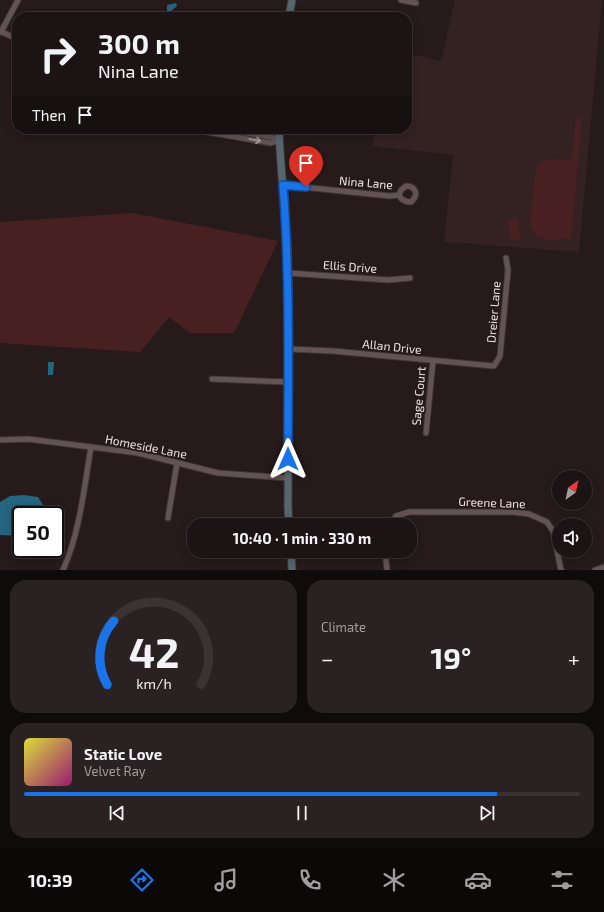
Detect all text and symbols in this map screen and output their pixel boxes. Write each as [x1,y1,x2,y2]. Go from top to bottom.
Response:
text: 300 m [98,26,180,60]
icon: right [32,28,84,80]
text: Nina Lane [98,60,179,82]
icon: arrive [74,104,96,126]
text: Then [32,106,66,124]
one-way arrow [248,137,261,145]
pin [289,146,323,187]
icon: arrive [295,152,317,174]
street label: Nina Lane [339,173,394,191]
street label: Ellis Drive [323,257,378,275]
street label: Dreier Lane [483,280,503,343]
street label: Allan Drive [362,336,422,356]
street label: Sage Court [408,366,428,426]
street label: Homeside Lane [104,431,188,461]
position arrow [267,438,309,480]
north arrow [552,470,592,510]
map controls [552,470,592,558]
street label: Greene Lane [458,494,526,510]
speed limit sign: 50 [12,506,64,558]
button: sound [552,518,592,558]
text: 10:40 · 1 min · 330 m [233,529,371,547]
text: Climate [321,619,366,635]
text: 42 [128,625,179,675]
text: 19° [430,639,471,675]
text: − [321,645,334,671]
text: + [568,645,580,671]
text: km/h [136,674,171,691]
text: Static Love [84,745,162,763]
text: Velvet Ray [84,763,146,779]
icon: previous [106,802,128,824]
icon: pause [291,802,313,824]
icon: next [476,802,498,824]
icon: directions [128,866,156,894]
icon: music [212,866,240,894]
icon: phone [296,866,324,894]
icon: climate [380,866,408,894]
icon: car [464,866,492,894]
icon: filters [548,866,576,894]
text: 10:39 [28,869,73,891]

